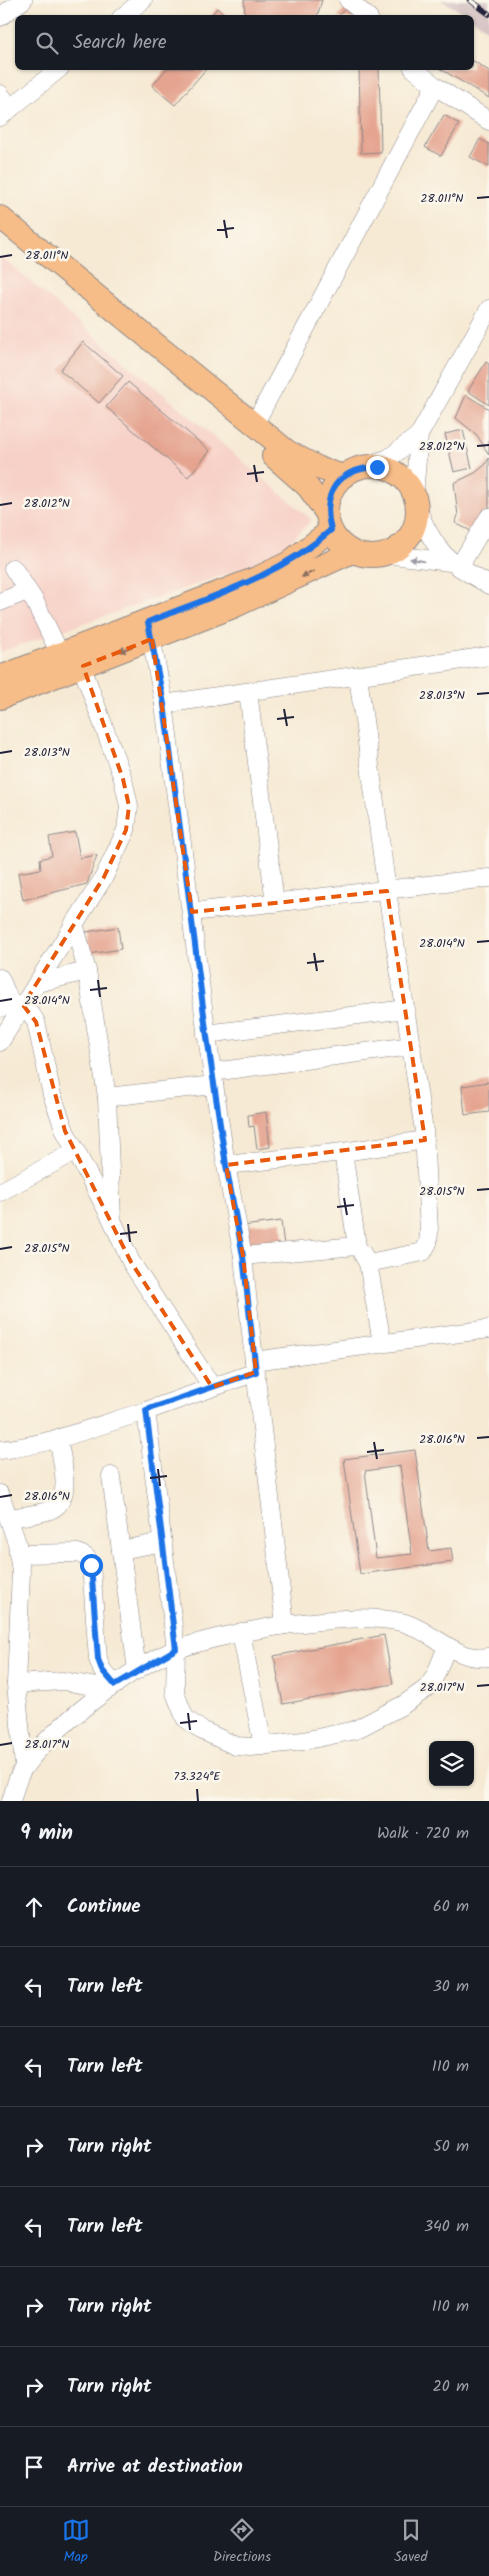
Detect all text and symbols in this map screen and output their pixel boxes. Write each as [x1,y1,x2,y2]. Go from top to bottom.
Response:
search box [15,15,474,70]
text: Search here [73,28,167,58]
icon: search [33,29,61,57]
text: 28.011°N [421,189,463,208]
text: 28.011°N [26,246,68,265]
text: 28.012°N [419,437,465,456]
route end [366,456,389,479]
text: 28.012°N [24,494,70,513]
one-way arrow [409,555,425,563]
one-way arrow [301,570,315,578]
one-way arrow [118,645,133,653]
text: 28.013°N [419,686,465,705]
text: 28.013°N [24,743,70,762]
text: 28.014°N [419,934,465,953]
text: 28.014°N [24,991,70,1010]
text: 28.015°N [419,1182,465,1201]
text: 28.015°N [24,1239,70,1258]
text: 28.016°N [419,1430,465,1449]
text: 28.016°N [24,1487,70,1506]
route start [80,1554,103,1577]
text: 28.017°N [420,1678,464,1697]
text: 28.017°N [25,1735,69,1754]
map controls [429,1741,474,1786]
button: layers [429,1741,474,1786]
text: 73.324°E [174,1767,221,1786]
text: 9 min [20,1817,73,1850]
text: Walk · 720 m [377,1821,469,1846]
text: Continue [67,1892,140,1922]
icon: ahead [20,1893,48,1921]
text: 60 m [433,1894,469,1919]
text: Turn left [67,1972,142,2002]
icon: left [20,1973,48,2001]
text: 30 m [433,1974,469,1999]
text: Turn left [67,2052,142,2082]
icon: left [20,2053,48,2081]
text: 110 m [432,2054,469,2079]
text: Turn right [67,2132,152,2162]
icon: right [20,2133,48,2161]
text: 50 m [433,2134,469,2159]
text: Turn left [67,2212,142,2242]
icon: left [20,2213,48,2241]
text: 340 m [424,2214,469,2239]
text: Turn right [67,2292,152,2322]
icon: right [20,2293,48,2321]
text: 110 m [432,2294,469,2319]
text: Turn right [67,2372,152,2402]
icon: right [20,2373,48,2401]
text: 20 m [433,2374,469,2399]
text: Arrive at destination [67,2452,243,2482]
icon: arrive [20,2453,48,2481]
tab: Map [62,2516,90,2568]
tab: Directions [213,2516,271,2568]
tab: Saved [394,2516,427,2568]

